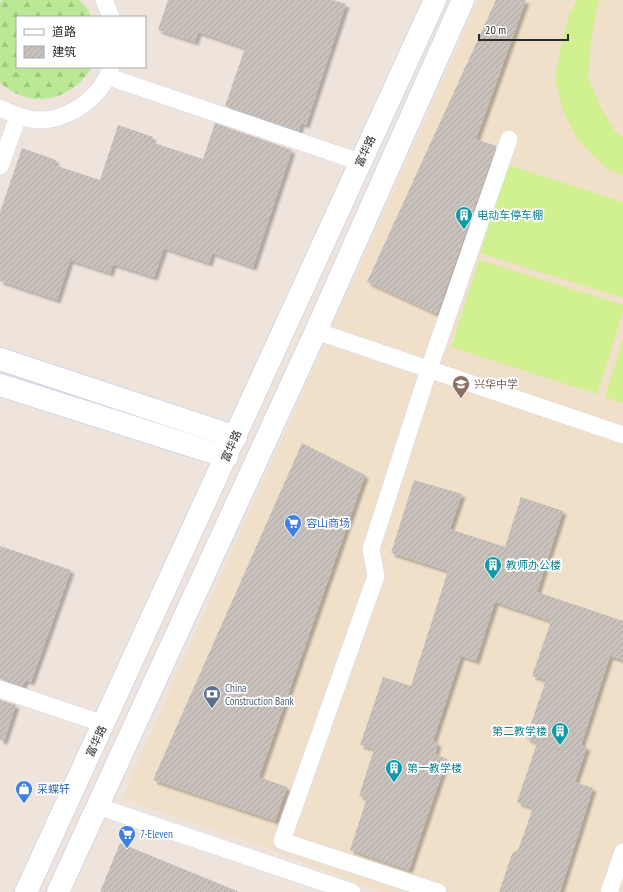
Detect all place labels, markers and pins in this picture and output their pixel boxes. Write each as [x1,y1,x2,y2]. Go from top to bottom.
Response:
building icon: 电动车停车棚 [454,205,474,230]
place label: 电动车停车棚 [477,208,543,222]
school or university icon: 兴华中学 [451,374,471,399]
place label: 兴华中学 [474,377,518,391]
supermarket icon: 容山商场 [283,513,303,538]
place label: 容山商场 [306,516,350,530]
building icon: 教师办公楼 [483,555,503,580]
place label: 教师办公楼 [506,558,561,572]
place label: China Construction Bank [225,681,294,708]
bank icon: China Construction Bank [202,684,222,709]
building icon: 第二教学楼 [550,721,570,746]
place label: 第二教学楼 [492,724,547,738]
building icon: 第一教学楼 [384,758,404,783]
place label: 第一教学楼 [407,761,462,775]
shop icon: 采蝶轩 [14,779,34,804]
place label: 采蝶轩 [37,782,70,796]
supermarket icon: 7-Eleven [117,824,137,849]
place label: 7-Eleven [140,827,173,841]

